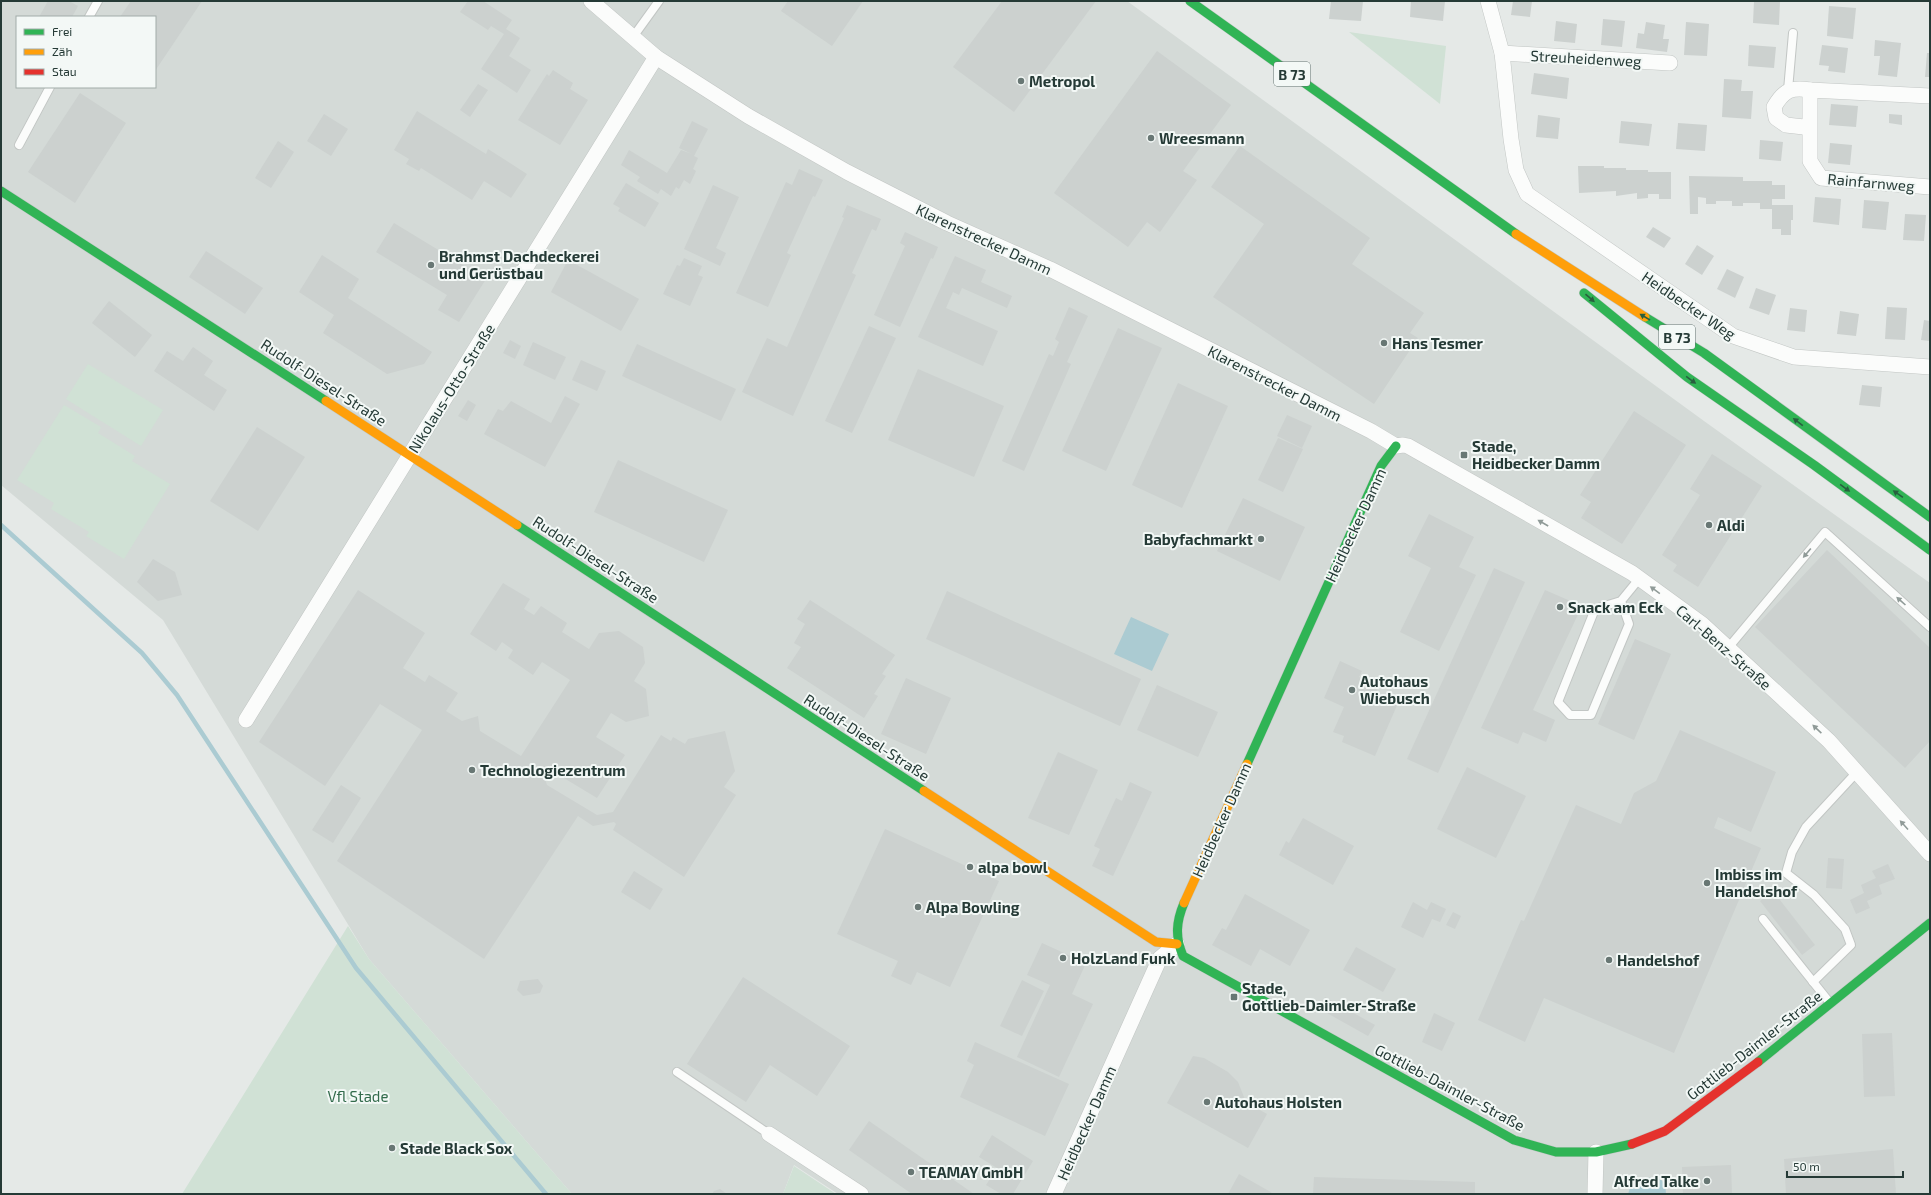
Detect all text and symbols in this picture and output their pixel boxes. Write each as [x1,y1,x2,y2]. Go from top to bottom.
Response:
legend [16,16,156,88]
text: Frei [52,24,72,38]
text: Zäh [52,44,72,58]
street label: Streuheidenweg [1530,46,1643,70]
road number: B 73 [1274,62,1310,86]
text: Stau [52,64,77,78]
place label: Metropol [1029,72,1095,90]
marker: Metropol [1016,76,1026,86]
place label: Wreesmann [1159,129,1244,147]
marker: Wreesmann [1146,133,1156,143]
street label: Rainfarnweg [1827,169,1916,195]
street label: Klarenstrecker Damm [913,200,1055,278]
place label: Brahmst Dachdeckerei und Gerüstbau [439,247,599,282]
marker: Brahmst Dachdeckerei und Gerüstbau [426,260,436,270]
street label: Heidbecker Weg [1639,267,1740,343]
one-way arrow [1585,293,1595,302]
one-way arrow [1639,314,1651,321]
street label: Nikolaus-Otto-Straße [404,320,498,456]
road number: B 73 [1659,325,1695,349]
place label: Hans Tesmer [1392,334,1483,352]
street label: Rudolf-Diesel-Straße [258,335,390,429]
marker: Hans Tesmer [1379,338,1389,348]
street label: Klarenstrecker Damm [1205,341,1345,425]
one-way arrow [1686,376,1696,384]
one-way arrow [1793,418,1804,427]
place label: Stade, Heidbecker Damm [1472,437,1600,472]
marker: Stade, Heidbecker Damm [1459,450,1469,460]
street label: Heidbecker Damm [1321,465,1389,585]
one-way arrow [1840,483,1851,492]
one-way arrow [1893,490,1903,498]
street label: Rudolf-Diesel-Straße [530,512,662,606]
place label: Aldi [1717,516,1745,534]
one-way arrow [1538,519,1549,526]
marker: Aldi [1704,520,1714,530]
place label: Babyfachmarkt [1144,530,1253,549]
marker: Babyfachmarkt [1256,534,1266,544]
one-way arrow [1803,548,1812,559]
one-way arrow [1649,586,1660,594]
one-way arrow [1896,596,1906,605]
place label: Snack am Eck [1568,598,1664,616]
street label: Carl-Benz-Straße [1673,601,1775,693]
marker: Snack am Eck [1555,602,1565,612]
place label: Autohaus Wiebusch [1360,672,1430,707]
marker: Autohaus Wiebusch [1347,685,1357,695]
street label: Rudolf-Diesel-Straße [801,690,933,784]
one-way arrow [1811,725,1822,734]
street label: Heidbecker Damm [1188,760,1254,880]
place label: Technologiezentrum [480,761,626,779]
marker: Technologiezentrum [467,765,477,775]
one-way arrow [1900,821,1909,830]
place label: alpa bowl [978,858,1048,876]
marker: alpa bowl [965,862,975,872]
place label: Imbiss im Handelshof [1715,865,1798,900]
marker: Imbiss im Handelshof [1702,878,1712,888]
place label: Alpa Bowling [926,898,1020,916]
marker: Alpa Bowling [913,902,923,912]
place label: HolzLand Funk [1071,949,1176,967]
place label: Handelshof [1617,951,1700,969]
marker: HolzLand Funk [1058,953,1068,963]
marker: Handelshof [1604,955,1614,965]
place label: Stade, Gottlieb-Daimler-Straße [1242,979,1416,1014]
street label: Gottlieb-Daimler-Straße [1683,987,1825,1103]
marker: Stade, Gottlieb-Daimler-Straße [1229,992,1239,1002]
street label: Gottlieb-Daimler-Straße [1372,1040,1528,1134]
street label: Heidbecker Damm [1053,1063,1119,1183]
park label: Vfl Stade [327,1087,389,1105]
place label: Autohaus Holsten [1215,1093,1342,1111]
marker: Autohaus Holsten [1202,1097,1212,1107]
place label: Stade Black Sox [400,1139,513,1157]
marker: Stade Black Sox [387,1143,397,1153]
scale bar [1787,1153,1903,1179]
text: 50 m [1793,1159,1820,1173]
place label: TEAMAY GmbH [919,1163,1023,1181]
marker: TEAMAY GmbH [906,1167,916,1177]
place label: Alfred Talke [1614,1172,1699,1190]
marker: Alfred Talke [1702,1176,1712,1186]

